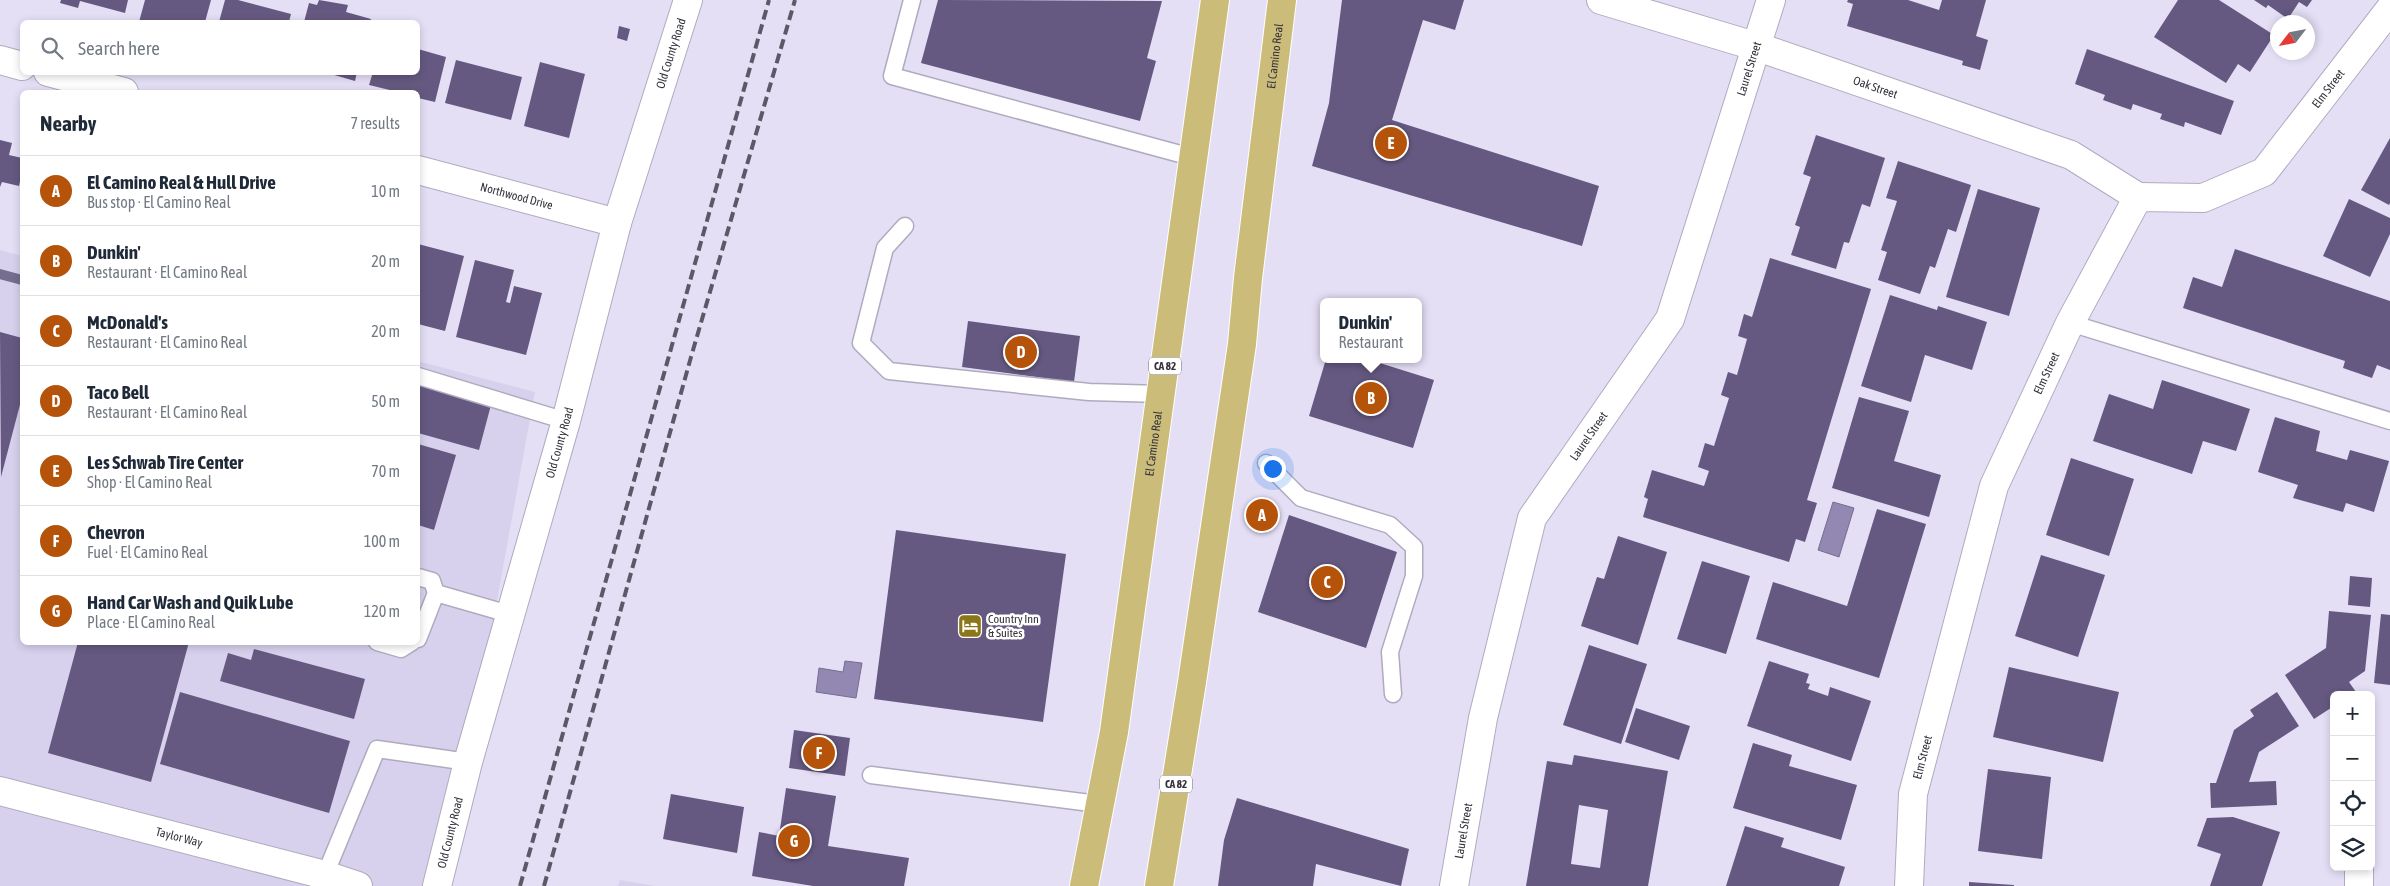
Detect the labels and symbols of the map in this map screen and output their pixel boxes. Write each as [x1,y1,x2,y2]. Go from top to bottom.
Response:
north arrow [2270,15,2315,60]
street label: Old County Road [653,16,689,90]
street label: El Camino Real [1264,22,1286,90]
street label: Laurel Street [1734,39,1765,98]
street label: Elm Street [2309,66,2348,111]
street label: Oak Street [1851,73,1900,102]
pin: E [1375,124,1407,162]
street label: Northwood Drive [479,180,554,213]
pin: D [1005,333,1037,371]
street label: Elm Street [2031,349,2063,397]
road number: CA 82 [1149,358,1181,374]
pin: B [1355,379,1387,417]
street label: Old County Road [543,406,576,480]
street label: El Camino Real [1142,409,1165,477]
street label: Laurel Street [1567,409,1611,463]
your location [1260,456,1286,482]
pin: A [1246,496,1278,534]
pin: C [1311,563,1343,601]
place label: Country Inn & Suites [988,612,1039,640]
hotel icon: Country Inn & Suites [957,613,983,639]
street label: Elm Street [1910,733,1935,781]
pin: F [803,734,835,772]
road number: CA 82 [1160,776,1192,792]
street label: Old County Road [435,795,466,870]
street label: Laurel Street [1452,801,1475,860]
pin: G [778,822,810,860]
street label: Taylor Way [154,825,204,850]

